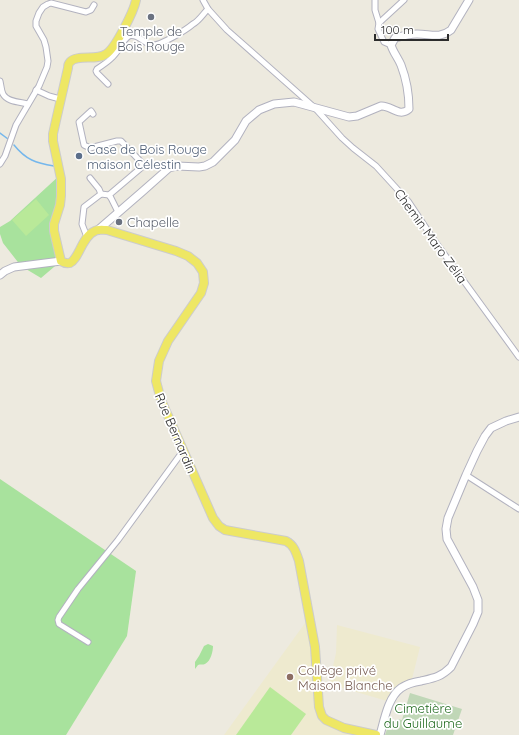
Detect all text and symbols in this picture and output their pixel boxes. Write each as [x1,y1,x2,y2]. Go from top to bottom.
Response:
marker: Temple de Bois Rouge [146,12,156,22]
scale bar [375,16,448,42]
text: 100 m [381,22,414,37]
place label: Temple de Bois Rouge [117,23,185,54]
place label: Case de Bois Rouge maison Célestin [87,141,207,172]
marker: Case de Bois Rouge maison Célestin [74,151,84,161]
street label: Chemin Maro Zélia [391,186,471,286]
place label: Chapelle [127,214,179,230]
marker: Chapelle [114,217,124,227]
street label: Rue Bernardin [152,390,200,476]
place label: Collège privé Maison Blanche [298,662,393,693]
marker: Collège privé Maison Blanche [285,672,295,682]
park label: Cimetière du Guillaume [384,700,462,731]

